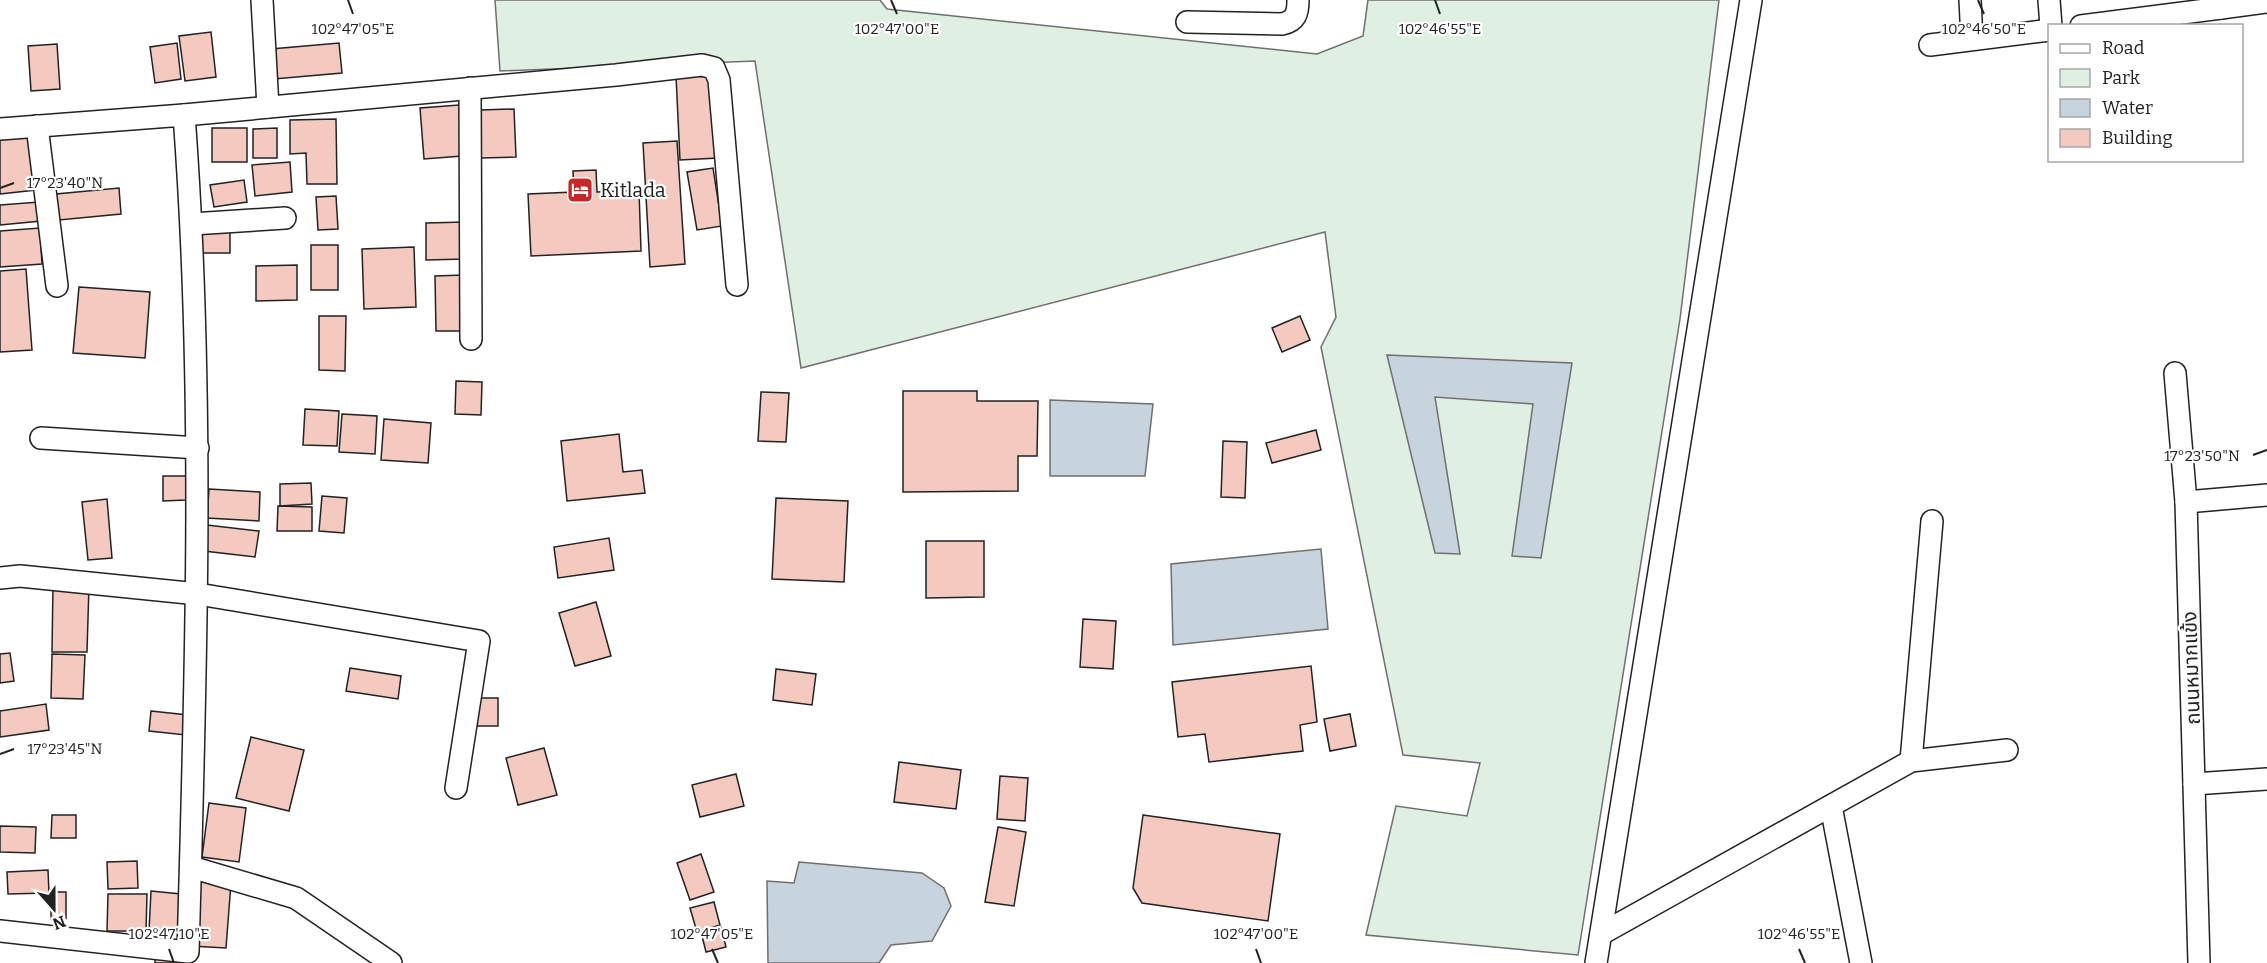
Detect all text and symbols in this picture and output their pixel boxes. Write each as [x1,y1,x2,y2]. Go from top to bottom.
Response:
text: 102°47'05"E [312,20,394,38]
text: 102°47'00"E [855,20,939,38]
text: 102°46'55"E [1399,20,1481,38]
text: 102°46'50"E [1942,20,2026,38]
legend [2048,24,2243,162]
text: Road [2102,37,2145,59]
text: Park [2102,67,2141,89]
text: Water [2102,97,2153,119]
text: Building [2102,127,2173,149]
text: 17°23'40"N [27,174,103,192]
hotel icon: Kitlada [565,175,595,205]
place label: Kitlada [600,178,666,202]
text: 17°23'50"N [2164,447,2240,465]
street label: ถนนหมากแข้ง [2177,611,2205,725]
text: 17°23'45"N [28,740,103,758]
north arrow [24,879,84,939]
text: N [50,911,68,934]
text: 102°47'10"E [129,925,209,943]
text: 102°47'05"E [671,925,753,943]
text: 102°47'00"E [1214,925,1298,943]
text: 102°46'55"E [1758,925,1840,943]

